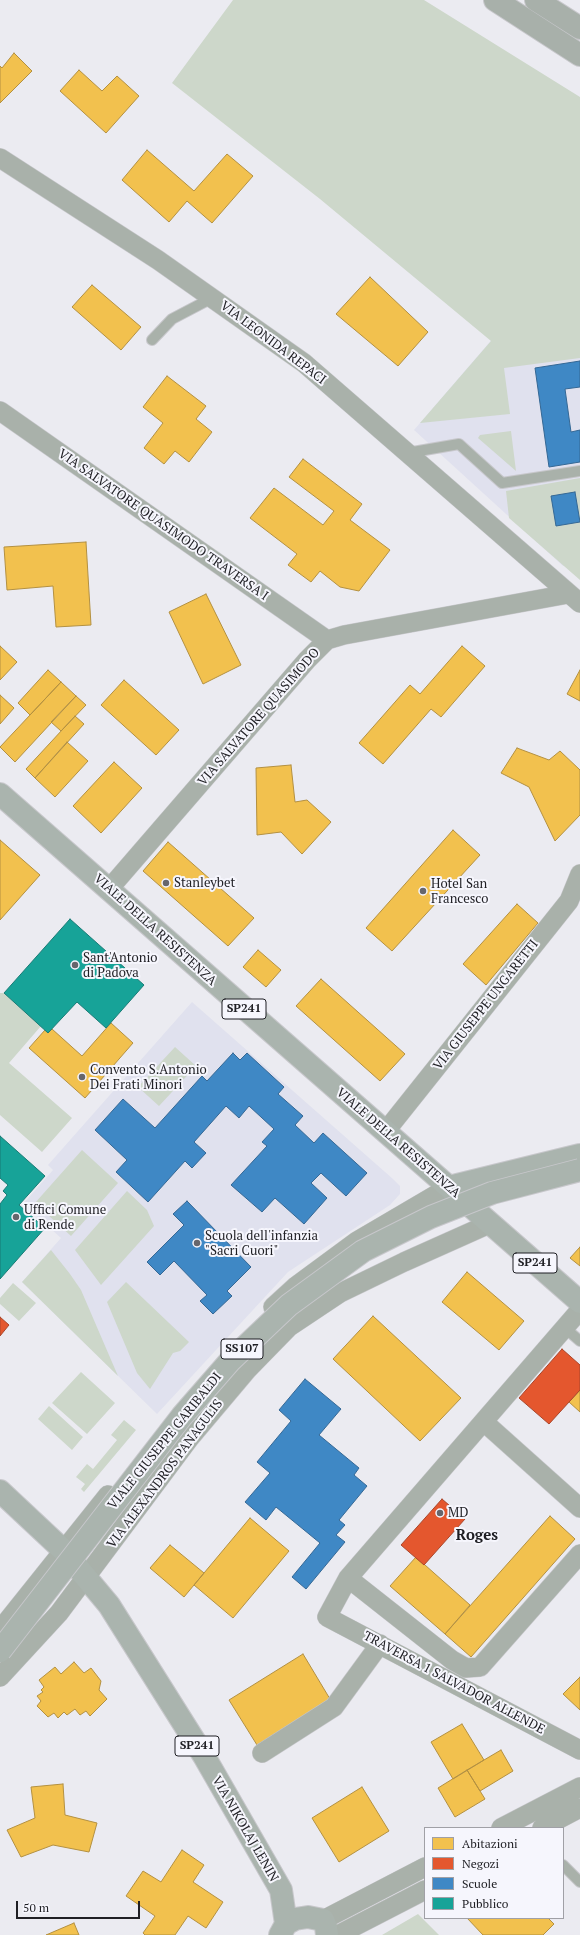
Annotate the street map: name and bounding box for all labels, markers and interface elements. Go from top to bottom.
street label: VIA LEONIDA REPACI [217,298,329,388]
street label: VIA SALVATORE QUASIMODO TRAVERSA I [55,446,271,604]
street label: VIA SALVATORE QUASIMODO [195,645,323,789]
street label: VIALE DELLA RESISTENZA [91,871,219,989]
place label: Stanleybet [174,875,235,891]
place label: Hotel San Francesco [431,876,488,907]
marker: Stanleybet [161,878,171,888]
marker: Hotel San Francesco [418,886,428,896]
street label: VIA GIUSEPPE UNGARETTI [430,937,542,1073]
place label: Sant'Antonio di Padova [83,950,157,981]
marker: Sant'Antonio di Padova [70,960,80,970]
road number: SP241 [222,999,266,1019]
place label: Convento S.Antonio Dei Frati Minori [90,1062,207,1093]
marker: Convento S.Antonio Dei Frati Minori [77,1072,87,1082]
street label: VIALE DELLA RESISTENZA [333,1085,463,1201]
place label: Uffici Comune di Rende [24,1202,106,1233]
marker: Uffici Comune di Rende [11,1212,21,1222]
place label: Scuola dell'infanzia "Sacri Cuori" [205,1228,318,1259]
marker: Scuola dell'infanzia "Sacri Cuori" [192,1238,202,1248]
road number: SP241 [513,1253,557,1273]
road number: SS107 [221,1339,263,1359]
street label: VIALE GIUSEPPE GARIBALDI [105,1369,225,1513]
street label: VIA ALEXANDROS PANAGULIS [104,1396,226,1552]
place label: MD [448,1505,468,1521]
marker: MD [435,1508,445,1518]
district label: Roges [456,1527,498,1545]
street label: TRAVERSA 1 SALVADOR ALLENDE [361,1628,547,1738]
road number: SP241 [175,1736,219,1756]
street label: VIA NIKOLAJ LENIN [208,1774,282,1884]
legend [424,1827,564,1919]
text: Abitazioni [462,1836,518,1851]
text: Negozi [462,1856,499,1871]
text: Scuole [462,1876,497,1891]
scale bar [18,1893,142,1919]
text: Pubblico [462,1896,508,1911]
text: 50 m [23,1900,49,1915]

